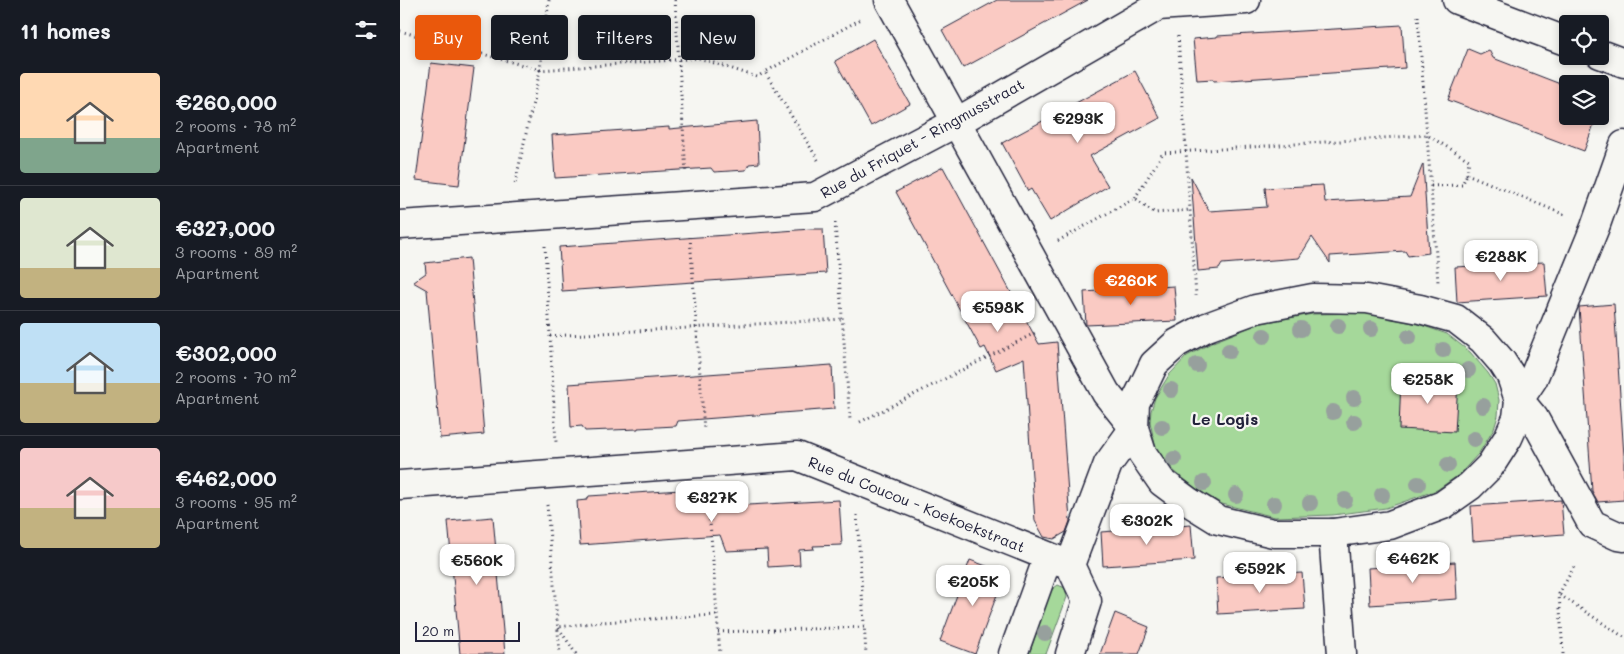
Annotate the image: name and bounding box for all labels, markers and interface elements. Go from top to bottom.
chip: Buy [415,15,481,60]
chip: Rent [491,15,568,60]
chip: Filters [578,15,671,60]
chip: New [681,15,755,60]
map controls [1559,15,1609,125]
button: locate [1559,15,1609,65]
icon: filters [352,16,380,44]
text: 11 homes [20,17,111,44]
street label: Rue du Friquet - Ringmusstraat [817,74,1027,202]
button: layers [1559,75,1609,125]
text: €260,000 [175,88,277,115]
icon: home [60,93,120,153]
pin: €293K [1043,102,1113,144]
text: €293K [1052,107,1104,128]
text: 2 rooms · 78 m² [175,115,296,136]
text: Apartment [175,136,260,157]
text: €327,000 [175,214,275,241]
icon: home [60,218,120,278]
pin: €288K [1466,240,1536,282]
text: 3 rooms · 89 m² [175,241,297,262]
text: €288K [1475,245,1527,266]
text: Apartment [175,262,260,283]
pin: €260K [1096,264,1166,306]
text: €260K [1105,269,1157,290]
pin: €598K [963,290,1033,333]
text: €598K [972,296,1024,317]
text: €302,000 [175,339,277,366]
icon: home [60,343,120,403]
pin: €258K [1393,362,1463,405]
text: 2 rooms · 70 m² [175,366,296,387]
text: €258K [1402,368,1454,389]
text: Apartment [175,387,260,408]
district label: Le Logis [1192,408,1258,429]
street label: Rue du Coucou - Koekoekstraat [806,451,1028,557]
text: €462,000 [175,464,277,491]
icon: home [60,468,120,528]
pin: €327K [677,480,747,523]
text: €327K [687,486,737,507]
text: 3 rooms · 95 m² [175,491,297,512]
pin: €302K [1112,504,1182,546]
text: €302K [1121,509,1173,530]
text: Apartment [175,512,260,533]
pin: €462K [1378,542,1448,584]
pin: €560K [442,544,512,586]
text: €462K [1387,547,1439,568]
text: €560K [451,549,503,570]
pin: €592K [1225,552,1295,594]
text: €592K [1234,557,1286,578]
pin: €205K [938,564,1008,607]
text: €205K [947,570,999,591]
scale bar [415,619,520,642]
text: 20 m [422,621,454,640]

